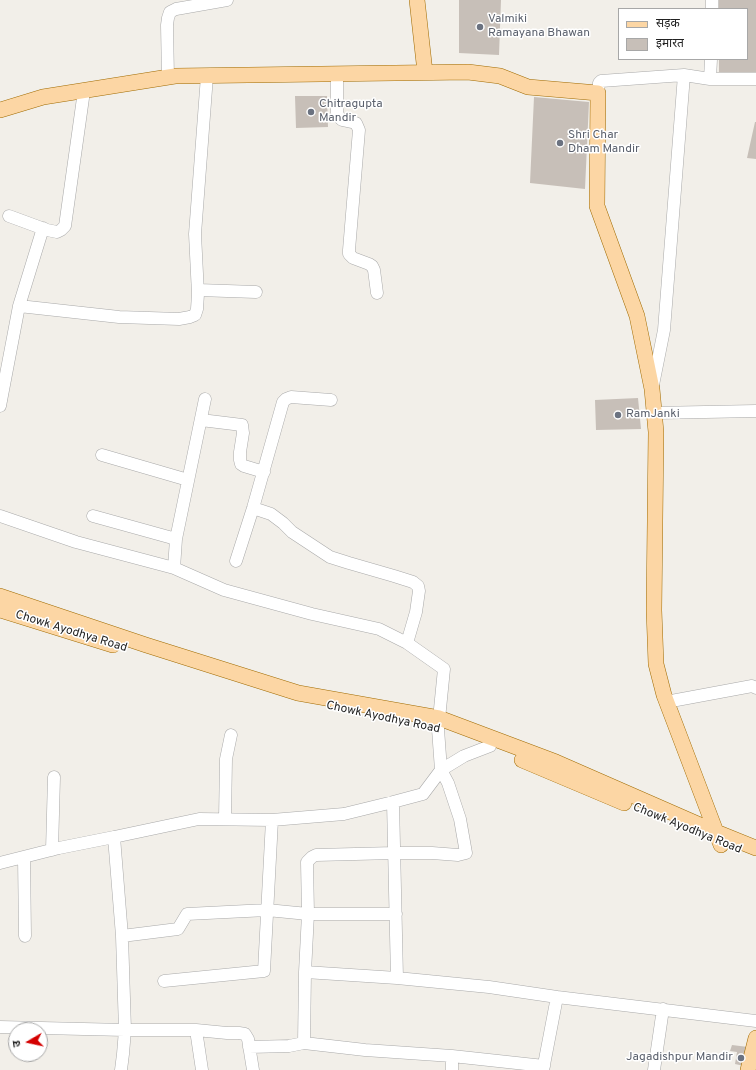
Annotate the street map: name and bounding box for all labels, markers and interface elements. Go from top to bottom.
legend [618,8,748,60]
place label: Valmiki Ramayana Bhawan [488,13,590,41]
text: सड़क [656,16,680,32]
marker: Valmiki Ramayana Bhawan [475,22,485,32]
text: इमारत [656,36,684,52]
place label: Chitragupta Mandir [319,98,383,126]
marker: Chitragupta Mandir [306,107,316,117]
place label: Shri Char Dham Mandir [568,129,640,157]
marker: Shri Char Dham Mandir [555,138,565,148]
place label: RamJanki [626,408,680,422]
marker: RamJanki [613,410,623,420]
street label: Chowk Ayodhya Road [13,608,129,656]
street label: Chowk Ayodhya Road [325,699,441,737]
street label: Chowk Ayodhya Road [630,801,744,857]
north arrow [8,1022,48,1062]
text: उ [10,1039,25,1048]
place label: Jagadishpur Mandir [626,1051,733,1065]
marker: Jagadishpur Mandir [736,1053,746,1063]

